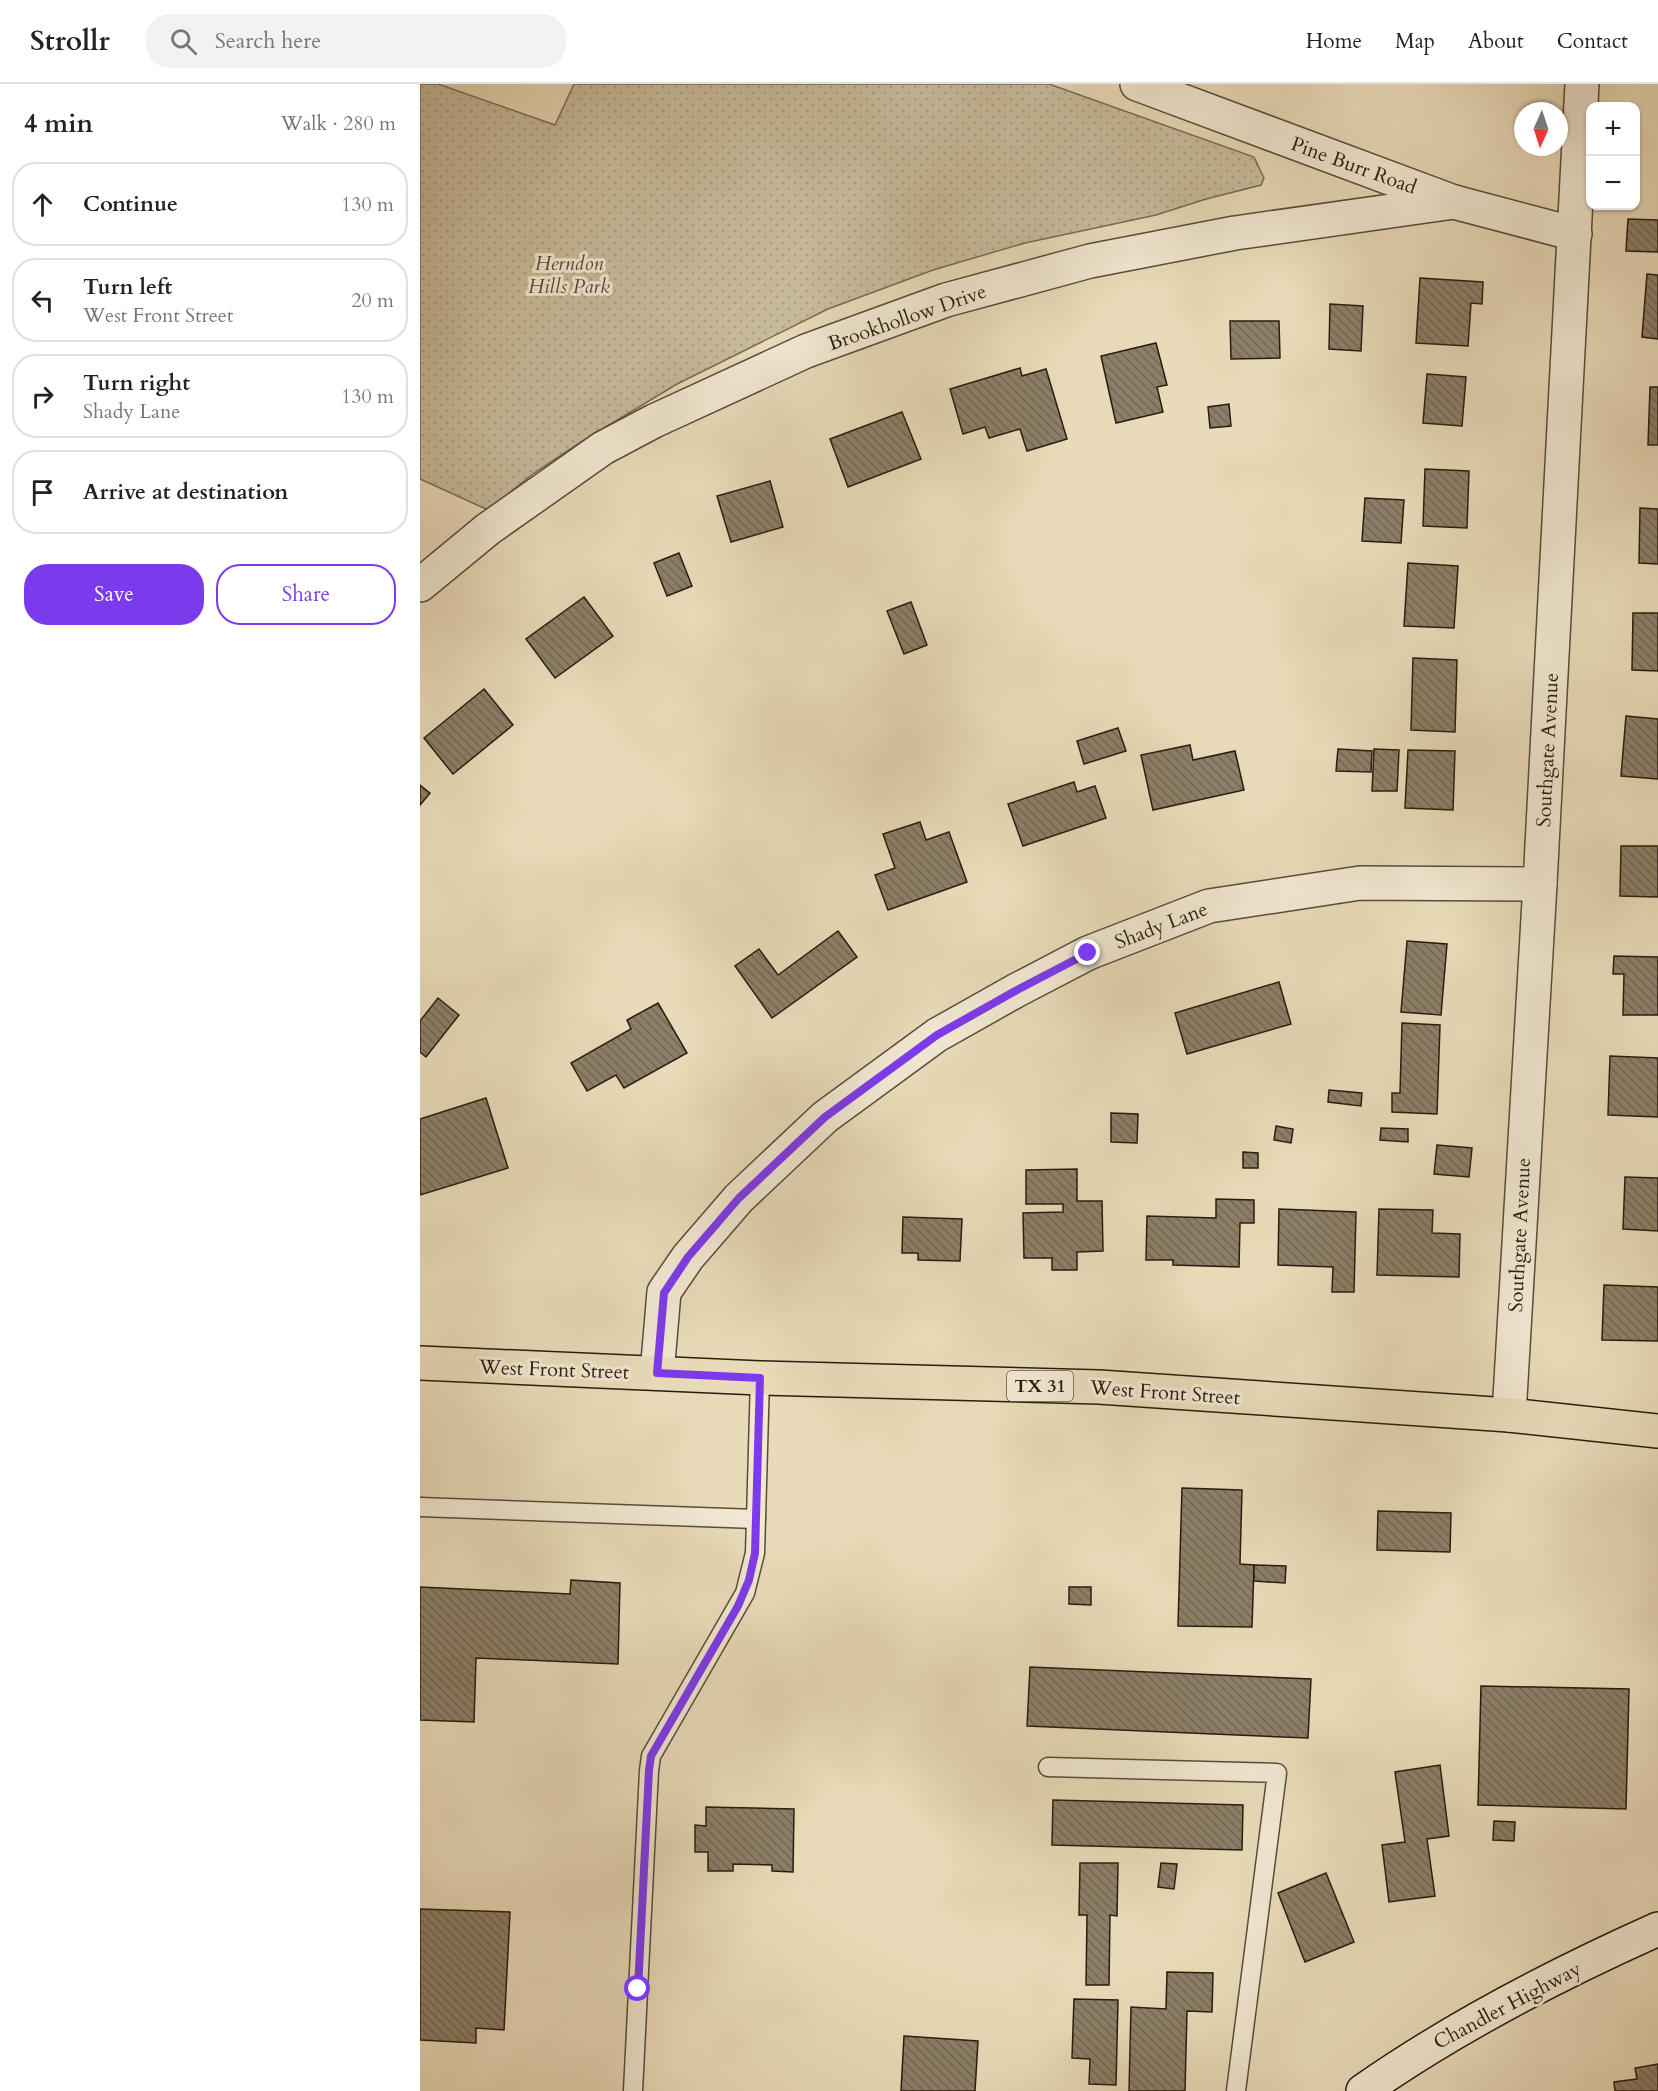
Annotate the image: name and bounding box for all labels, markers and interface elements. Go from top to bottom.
search box [146,14,566,68]
text: Strollr [30,22,110,60]
icon: search [167,25,200,58]
text: Search here [215,26,321,56]
text: Home [1306,27,1362,56]
text: Map [1395,27,1435,56]
text: About [1468,27,1524,56]
text: Contact [1557,27,1628,56]
north arrow [1514,102,1568,156]
map controls [1586,102,1640,210]
button: + [1586,102,1640,156]
text: 4 min [24,106,93,141]
text: Walk · 280 m [281,110,396,137]
street label: Pine Burr Road [1287,130,1421,201]
button: − [1586,156,1640,210]
icon: ahead [26,188,59,221]
text: Continue [83,189,178,219]
text: 130 m [341,191,394,218]
park label: Herndon Hills Park [528,250,610,300]
text: Turn left [83,272,172,302]
street label: Brookhollow Drive [824,278,990,357]
icon: left [26,284,59,317]
text: 20 m [351,287,394,314]
text: West Front Street [83,302,233,329]
text: Turn right [83,368,190,398]
icon: right [26,380,59,413]
text: 130 m [341,383,394,410]
text: Shady Lane [83,398,180,425]
icon: arrive [26,476,59,509]
text: Arrive at destination [83,477,288,507]
button: Save [24,564,204,625]
button: Share [216,564,396,625]
street label: Southgate Avenue [1530,672,1565,828]
street label: Shady Lane [1111,895,1211,956]
route end [1074,939,1100,965]
street label: Southgate Avenue [1502,1157,1537,1313]
street label: West Front Street [477,1353,630,1386]
road number: TX 31 [1007,1371,1073,1401]
street label: West Front Street [1088,1374,1242,1411]
street label: Chandler Highway [1429,1955,1586,2056]
route start [624,1975,650,2001]

